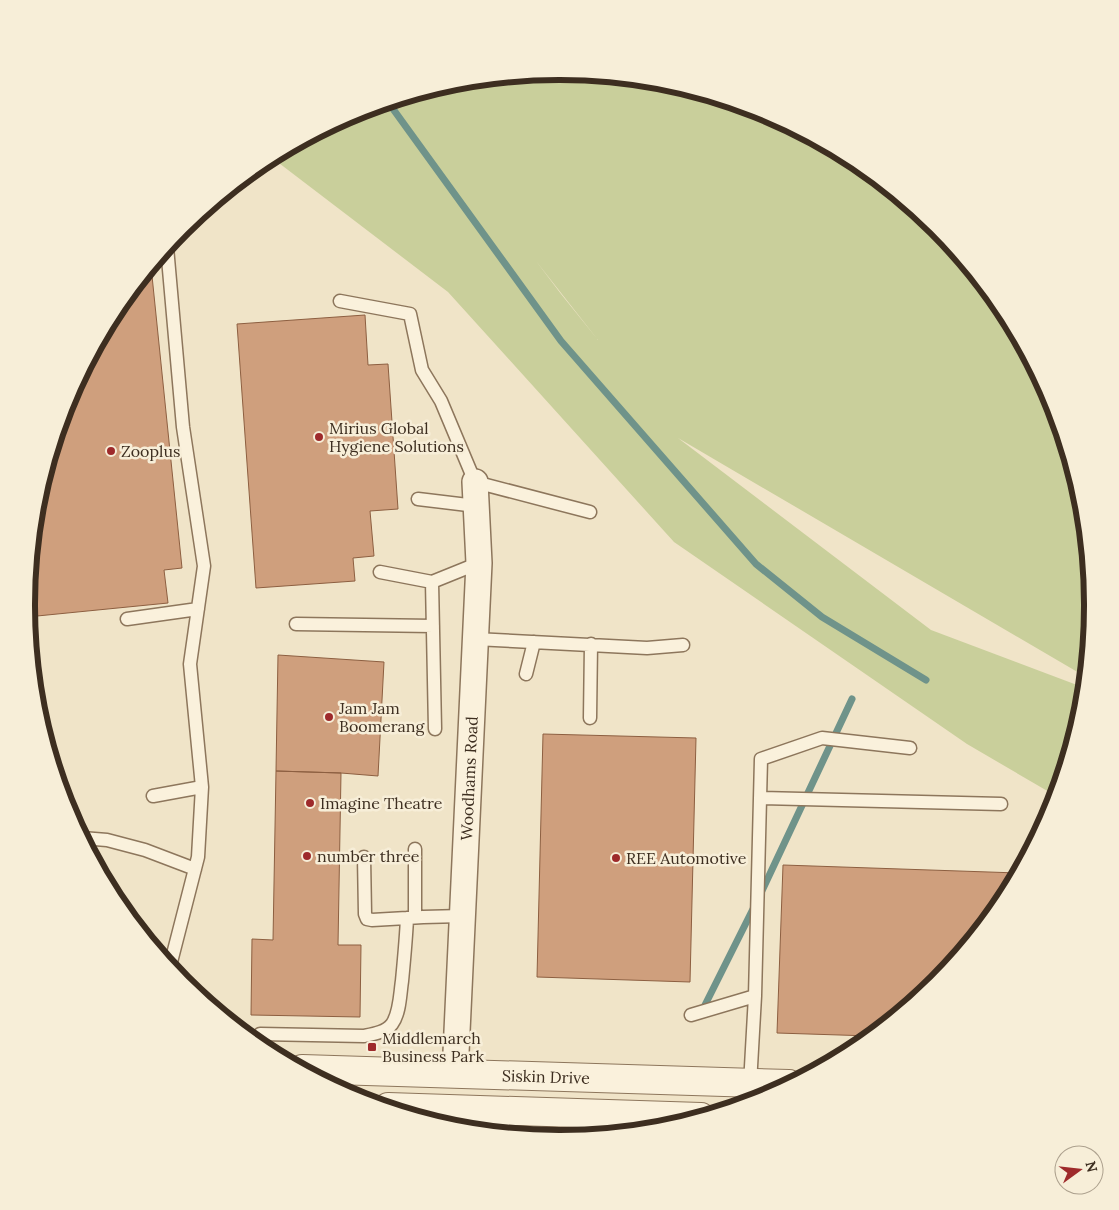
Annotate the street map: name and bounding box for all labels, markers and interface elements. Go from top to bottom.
place label: Mirius Global Hygiene Solutions [329,418,464,456]
marker: Mirius Global Hygiene Solutions [313,431,325,443]
place label: Zooplus [121,441,180,461]
marker: Zooplus [105,445,117,457]
place label: Jam Jam Boomerang [338,698,425,736]
marker: Jam Jam Boomerang [323,711,335,723]
street label: Woodhams Road [456,715,482,841]
place label: Imagine Theatre [320,793,443,813]
marker: Imagine Theatre [304,797,316,809]
place label: number three [317,846,420,866]
place label: REE Automotive [626,848,747,868]
marker: number three [301,850,313,862]
marker: REE Automotive [610,852,622,864]
place label: Middlemarch Business Park [382,1028,484,1066]
marker: Middlemarch Business Park [366,1041,378,1053]
street label: Siskin Drive [502,1065,590,1088]
north arrow [1054,1145,1104,1195]
text: N [1081,1159,1102,1174]

